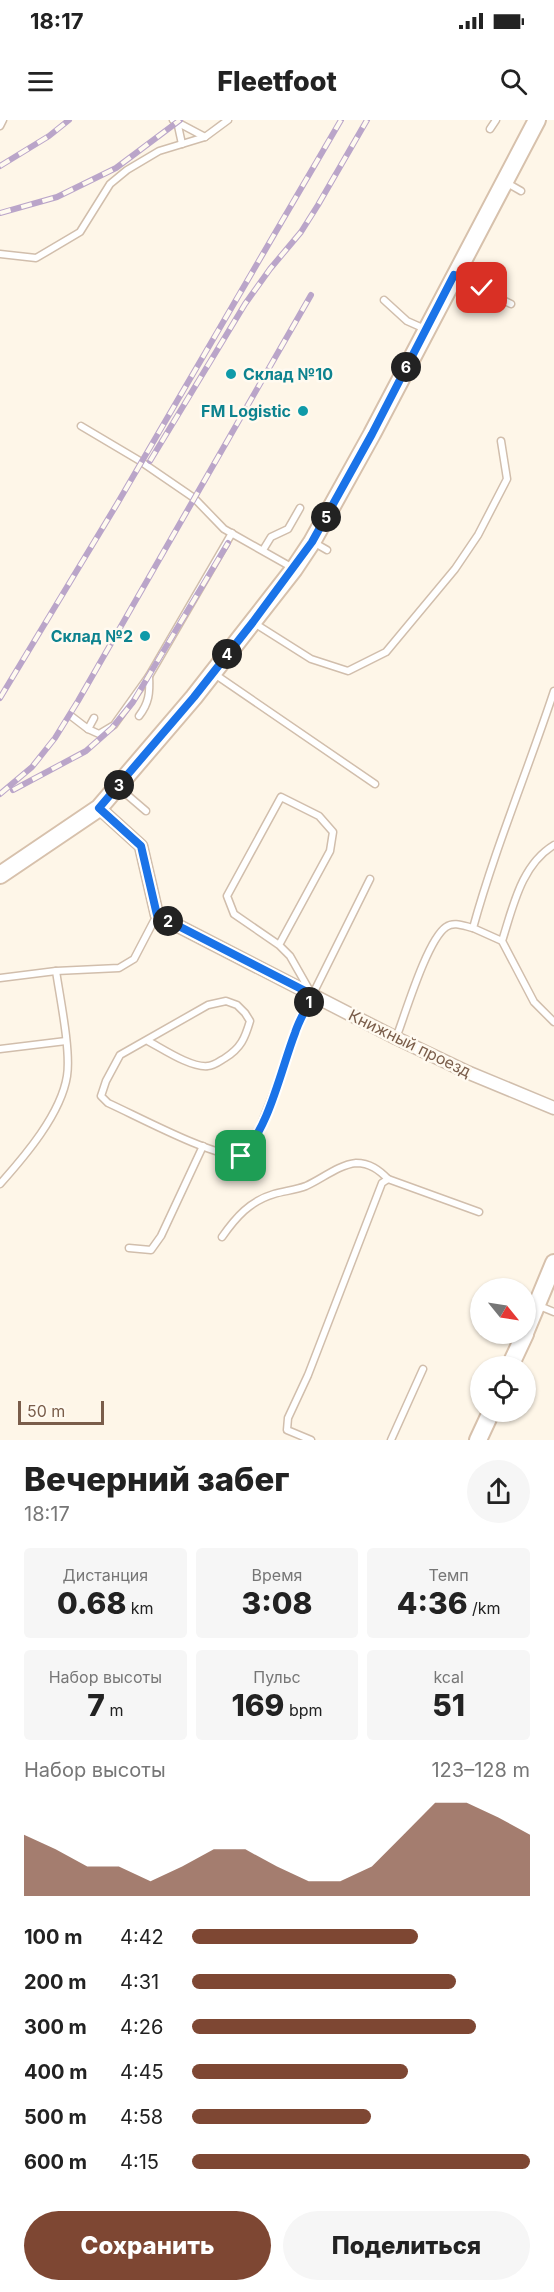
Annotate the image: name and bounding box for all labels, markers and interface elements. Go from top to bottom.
text: 18:17 [30,8,83,34]
icon: menu [24,65,57,98]
text: Fleetfoot [217,65,337,98]
icon: search [497,65,530,98]
pin [456,262,507,313]
icon: check [465,271,498,304]
pin: 6 [391,352,421,382]
text: 6 [401,357,411,377]
place label: Склад №10 [243,364,333,384]
marker: Склад №10 [224,367,238,381]
place label: FM Logistic [201,401,291,421]
marker: FM Logistic [296,404,310,418]
pin: 5 [311,502,341,532]
text: 5 [321,507,331,527]
place label: Склад №2 [51,626,133,646]
marker: Склад №2 [138,629,152,643]
pin: 4 [212,639,242,669]
text: 4 [222,644,232,664]
pin: 3 [104,770,134,800]
text: 3 [114,775,124,795]
pin: 2 [153,906,183,936]
text: 2 [163,911,173,931]
pin: 1 [294,987,324,1017]
text: 1 [306,992,312,1012]
street label: Книжный проезд [345,1005,475,1081]
pin [215,1130,266,1181]
icon: arrive [224,1139,257,1172]
north arrow [470,1278,536,1344]
map controls [470,1278,536,1422]
button: locate [470,1356,536,1422]
scale bar [18,1398,104,1426]
text: 50 m [27,1401,65,1421]
text: Вечерний забег [24,1459,289,1499]
button: share [467,1460,530,1523]
text: 18:17 [24,1502,70,1526]
text: Дистанция [63,1565,148,1585]
text: Время [252,1565,302,1585]
text: Темп [429,1565,469,1585]
text: 0.68 [57,1585,126,1621]
text: 3:08 [242,1585,312,1621]
text: 4:36 [397,1585,468,1621]
text: km [126,1598,154,1618]
text: /km [468,1598,501,1618]
text: Набор высоты [49,1667,162,1687]
text: Пульс [253,1667,301,1687]
text: kcal [433,1667,464,1687]
text: 7 [87,1687,105,1723]
text: 169 [231,1687,284,1723]
text: 51 [432,1687,465,1723]
text: m [105,1700,123,1720]
text: bpm [284,1700,323,1720]
text: Набор высоты [24,1758,166,1782]
text: 123–128 m [431,1758,530,1782]
text: 100 m [24,1925,83,1949]
text: 4:42 [120,1925,164,1949]
text: 200 m [24,1970,87,1994]
text: 4:31 [120,1970,159,1994]
text: 300 m [24,2015,87,2039]
text: 4:26 [120,2015,163,2039]
text: 400 m [24,2060,88,2084]
text: 4:45 [120,2060,164,2084]
text: 500 m [24,2105,87,2129]
text: 4:58 [120,2105,163,2129]
text: 600 m [24,2150,87,2174]
text: 4:15 [120,2150,159,2174]
button: Сохранить [24,2211,271,2280]
button: Поделиться [283,2211,530,2280]

